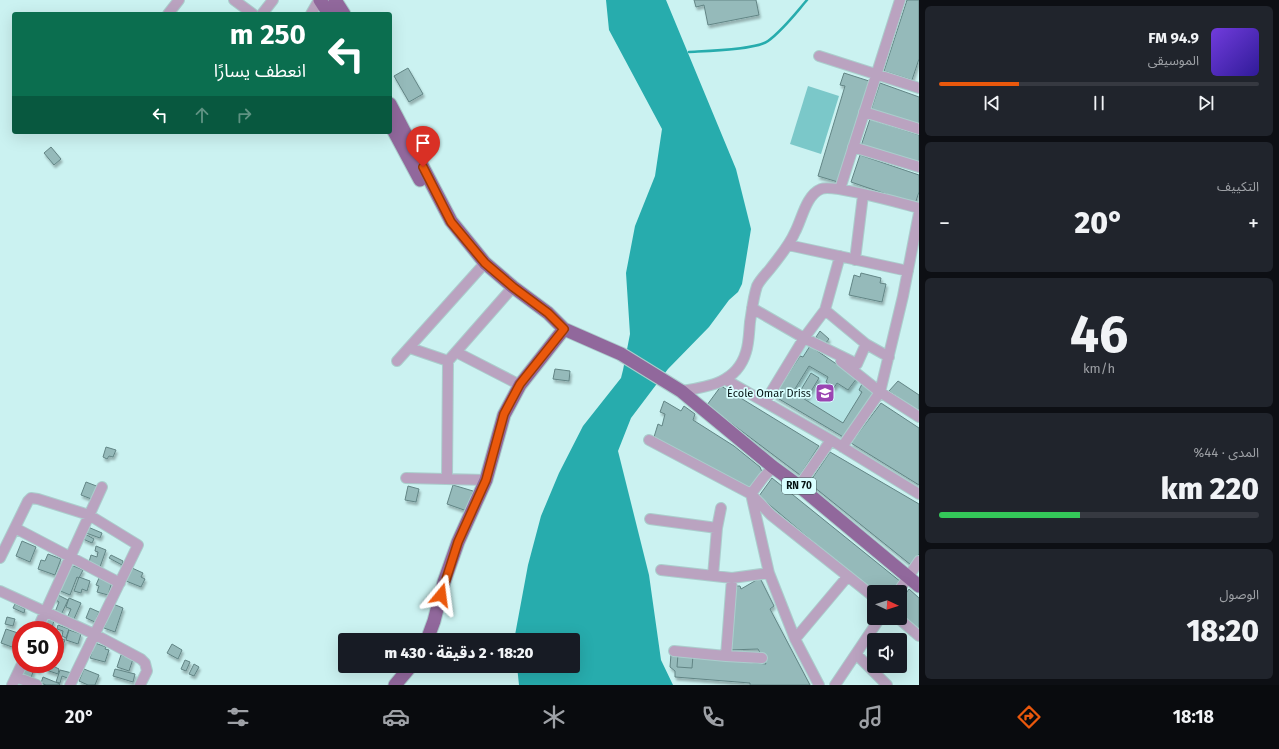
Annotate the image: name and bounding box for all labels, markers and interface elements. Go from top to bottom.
text: 250 m [230,18,306,51]
icon: left [320,28,372,80]
text: 94.9 FM [1148,29,1199,47]
text: الموسيقى [1148,53,1199,68]
text: انعطف يسارًا [214,60,306,82]
icon: previous [981,92,1003,114]
icon: pause [1088,92,1110,114]
icon: next [1195,92,1217,114]
icon: left [149,104,171,126]
icon: ahead [191,104,213,126]
icon: right [233,104,255,126]
pin [406,126,440,167]
icon: arrive [412,132,434,154]
text: التكييف [1217,179,1259,194]
text: 20° [1074,205,1124,241]
text: − [939,210,950,237]
text: + [1248,210,1259,237]
text: 46 [1070,303,1128,366]
text: km/h [1083,361,1115,376]
school or university icon: École Omar Driss [814,382,836,404]
place label: École Omar Driss [727,386,811,400]
text: المدى · 44% [1194,445,1259,460]
text: 220 km [1161,471,1259,507]
road number: RN 70 [782,478,816,494]
position arrow [420,574,462,616]
north arrow [867,585,907,625]
map controls [867,585,907,673]
text: الوصول [1219,587,1259,602]
text: 18:20 [1186,613,1259,649]
speed limit sign: 50 [12,621,64,673]
button: sound [867,633,907,673]
text: 18:20 · 2 دقيقة · 430 m [385,644,533,662]
icon: filters [224,703,252,731]
icon: car [382,703,410,731]
icon: climate [540,703,568,731]
icon: phone [699,703,727,731]
icon: music [857,703,885,731]
icon: directions [1015,703,1043,731]
text: 20° [65,706,94,728]
text: 18:18 [1173,706,1214,728]

